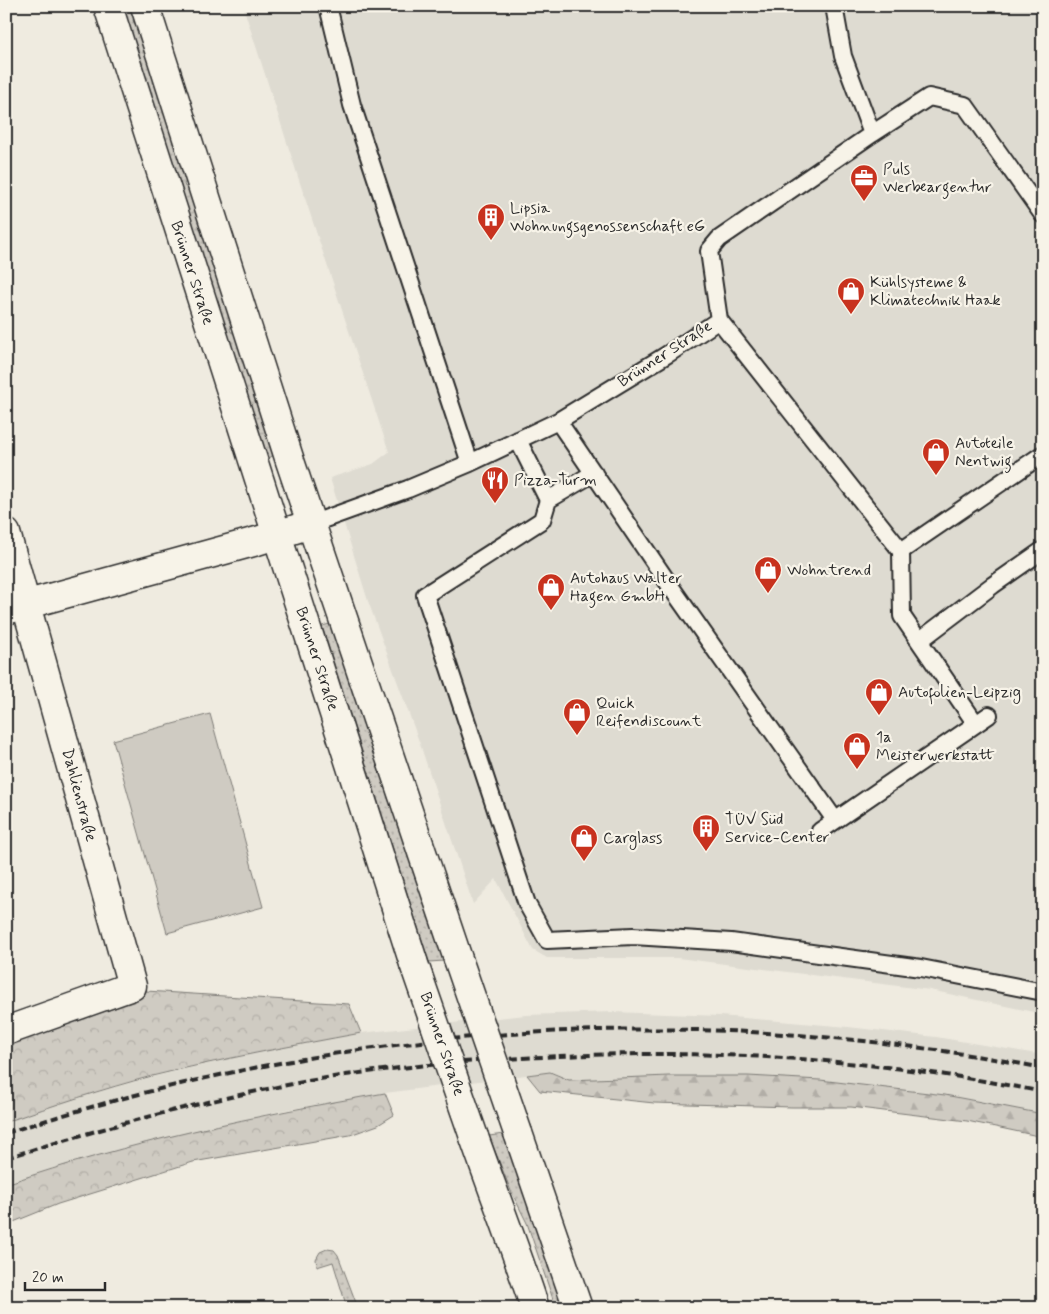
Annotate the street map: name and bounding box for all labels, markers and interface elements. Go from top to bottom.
place label: Puls Werbeargentur [883,159,992,199]
office icon: Puls Werbeargentur [849,163,879,202]
place label: Lipsia Wohnungsgenossenschaft eG [510,198,705,238]
building icon: Lipsia Wohnungsgenossenschaft eG [476,202,506,241]
street label: Brünner Straße [165,218,219,328]
place label: Kühlsysteme & Klimatechnik Haak [870,272,1001,311]
shop icon: Kühlsysteme & Klimatechnik Haak [836,276,866,315]
street label: Brünner Straße [614,316,716,392]
place label: Autoteile Nentwig [955,433,1014,473]
shop icon: Autoteile Nentwig [921,437,951,476]
restaurant icon: Pizza-Turm [480,465,510,504]
place label: Pizza-Turm [514,470,597,491]
shop icon: Wohntrend [753,555,783,594]
place label: Wohntrend [787,560,871,581]
place label: Autohaus Walter Hagen GmbH [570,568,683,608]
shop icon: Autohaus Walter Hagen GmbH [536,572,566,611]
street label: Brünner Straße [290,604,344,714]
shop icon: Autofolien-Leipzig [864,677,894,716]
place label: Autofolien-Leipzig [898,682,1021,705]
place label: Quick Reifendiscount [596,693,702,732]
shop icon: Quick Reifendiscount [562,697,592,736]
place label: 1a Meisterwerkstatt [876,727,995,766]
shop icon: 1a Meisterwerkstatt [842,731,872,770]
street label: Dahlienstraße [56,746,102,844]
place label: TÜV Süd Service-Center [725,809,830,848]
building icon: TÜV Süd Service-Center [691,813,721,852]
shop icon: Carglass [569,823,599,862]
place label: Carglass [603,828,662,850]
street label: Brünner Straße [414,989,470,1099]
scale bar [25,1259,105,1291]
text: 20 m [32,1268,64,1288]

